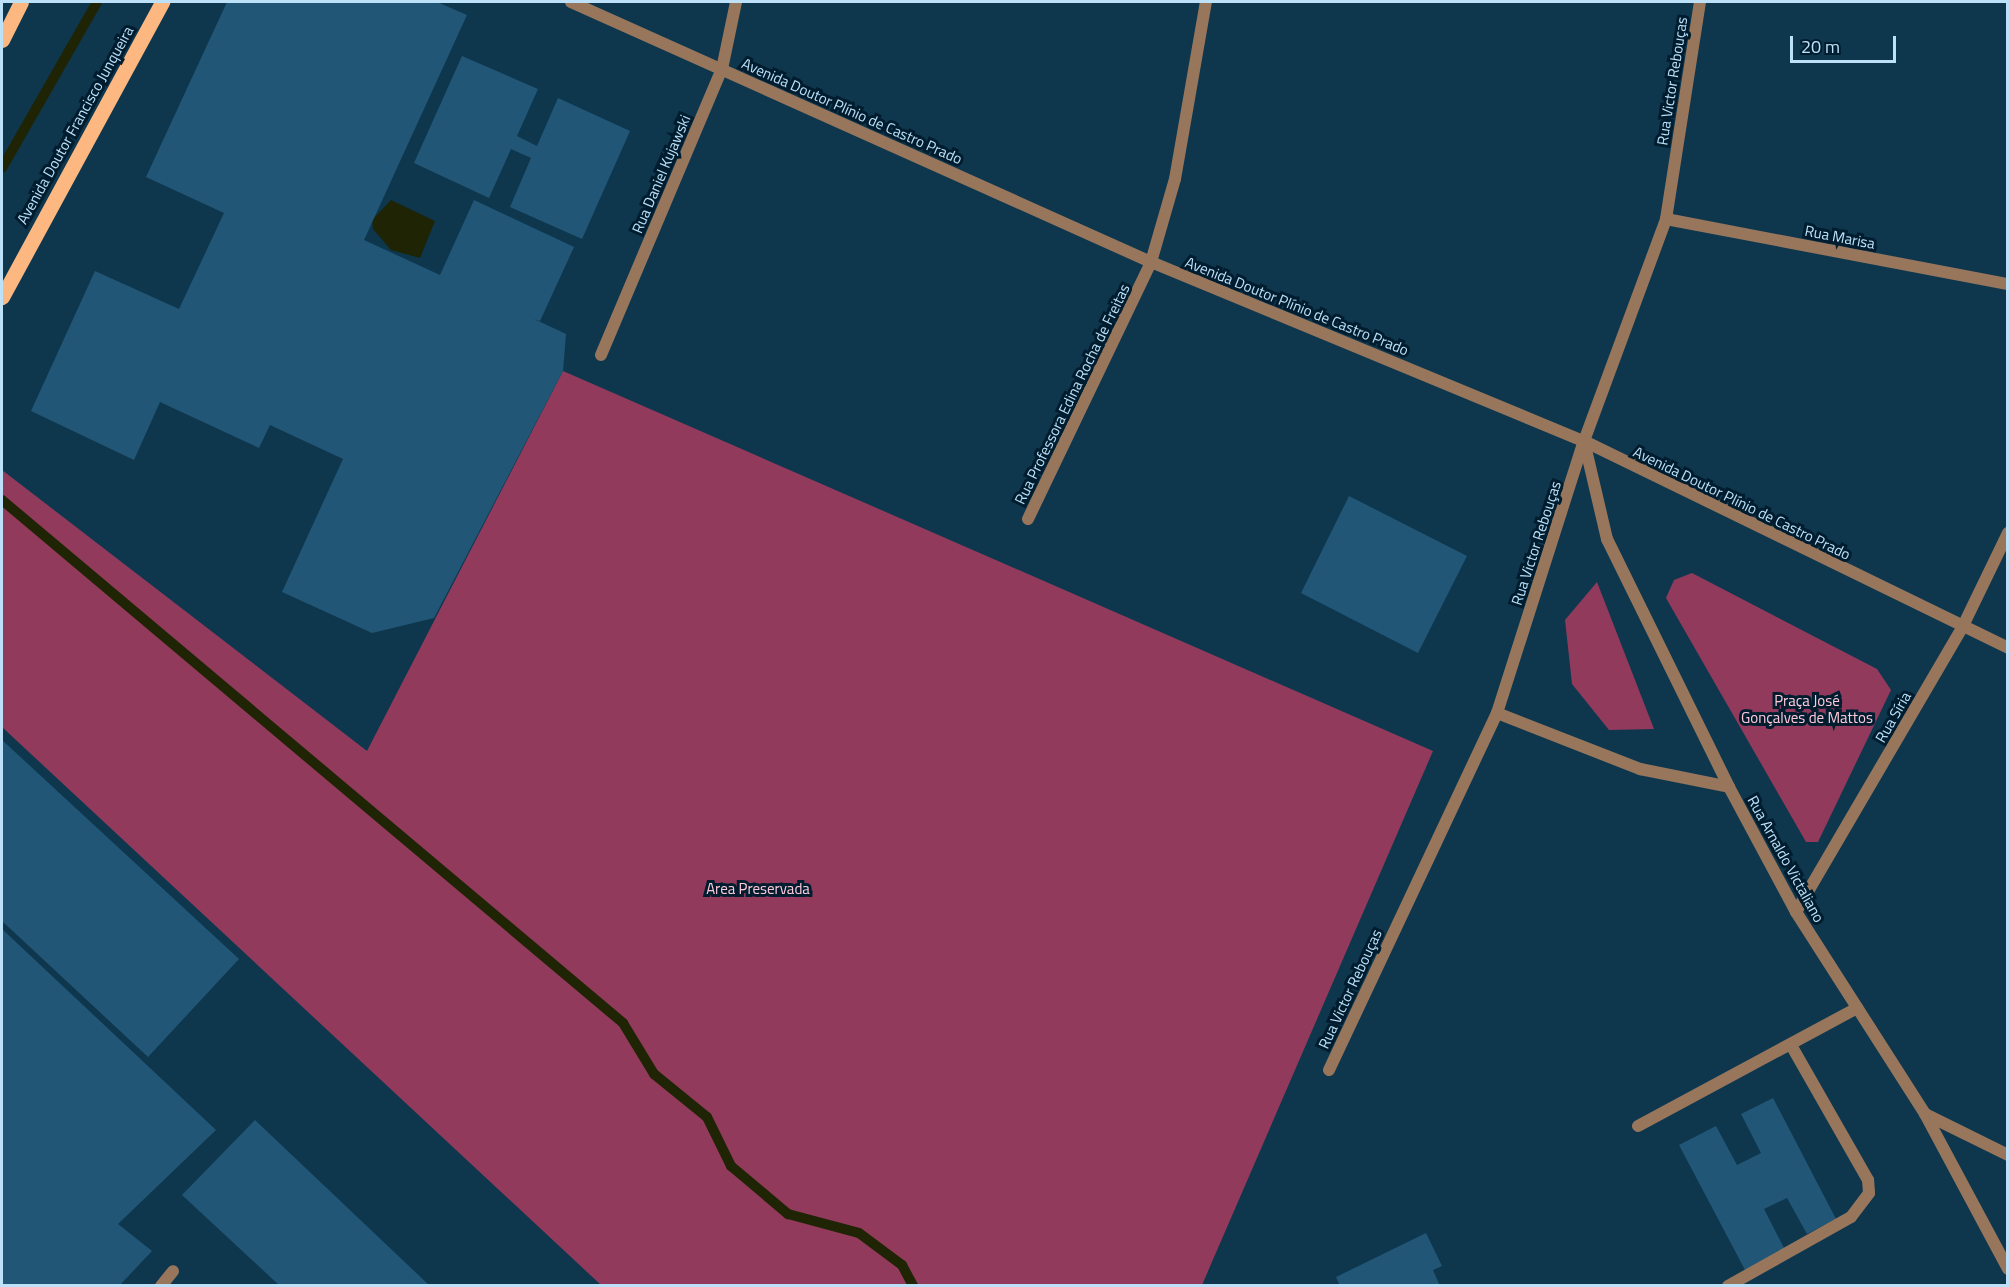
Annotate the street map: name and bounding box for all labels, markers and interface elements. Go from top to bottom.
street label: Rua Victor Rebouças [1653,16,1691,146]
street label: Avenida Doutor Francisco Junqueira [13,23,137,227]
scale bar [1793,24,1900,62]
text: 20 m [1801,33,1840,60]
street label: Avenida Doutor Plínio de Castro Prado [739,54,965,168]
street label: Rua Daniel Kujawski [628,112,694,236]
street label: Rua Marisa [1803,221,1877,253]
street label: Avenida Doutor Plínio de Castro Prado [1183,253,1411,359]
street label: Rua Professora Edina Rocha de Freitas [1011,281,1133,507]
street label: Avenida Doutor Plínio de Castro Prado [1631,442,1853,564]
street label: Rua Victor Rebouças [1507,479,1565,607]
street label: Rua Síria [1871,689,1915,745]
park label: Praça José Gonçalves de Mattos [1741,691,1873,726]
street label: Rua Arnaldo Victaliano [1744,793,1828,925]
park label: Area Preservada [706,880,810,898]
street label: Rua Victor Rebouças [1314,926,1386,1052]

